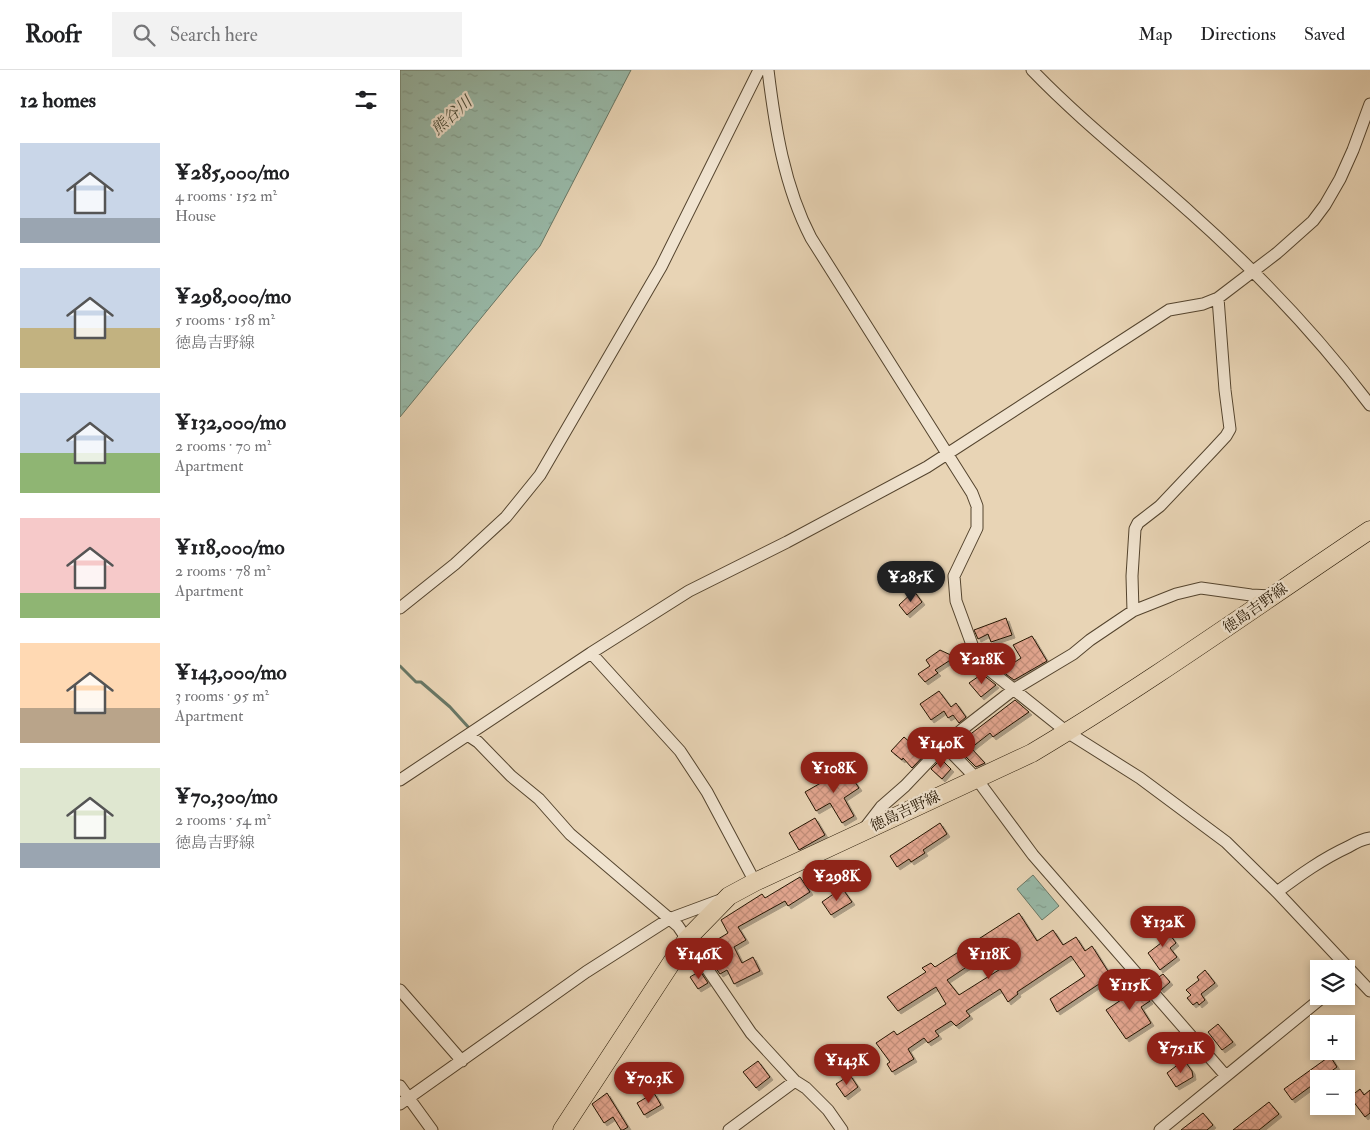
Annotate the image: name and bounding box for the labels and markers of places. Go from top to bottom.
pin: ¥285K [876,560,946,603]
pin: ¥218K [947,642,1017,685]
pin: ¥140K [906,726,976,769]
pin: ¥108K [799,752,869,794]
pin: ¥298K [802,860,872,902]
pin: ¥132K [1128,906,1198,948]
pin: ¥146K [664,938,734,980]
pin: ¥118K [954,938,1024,980]
pin: ¥115K [1095,968,1165,1011]
pin: ¥75.1K [1140,1032,1222,1074]
pin: ¥143K [812,1044,882,1086]
pin: ¥70.3K [608,1062,690,1104]

